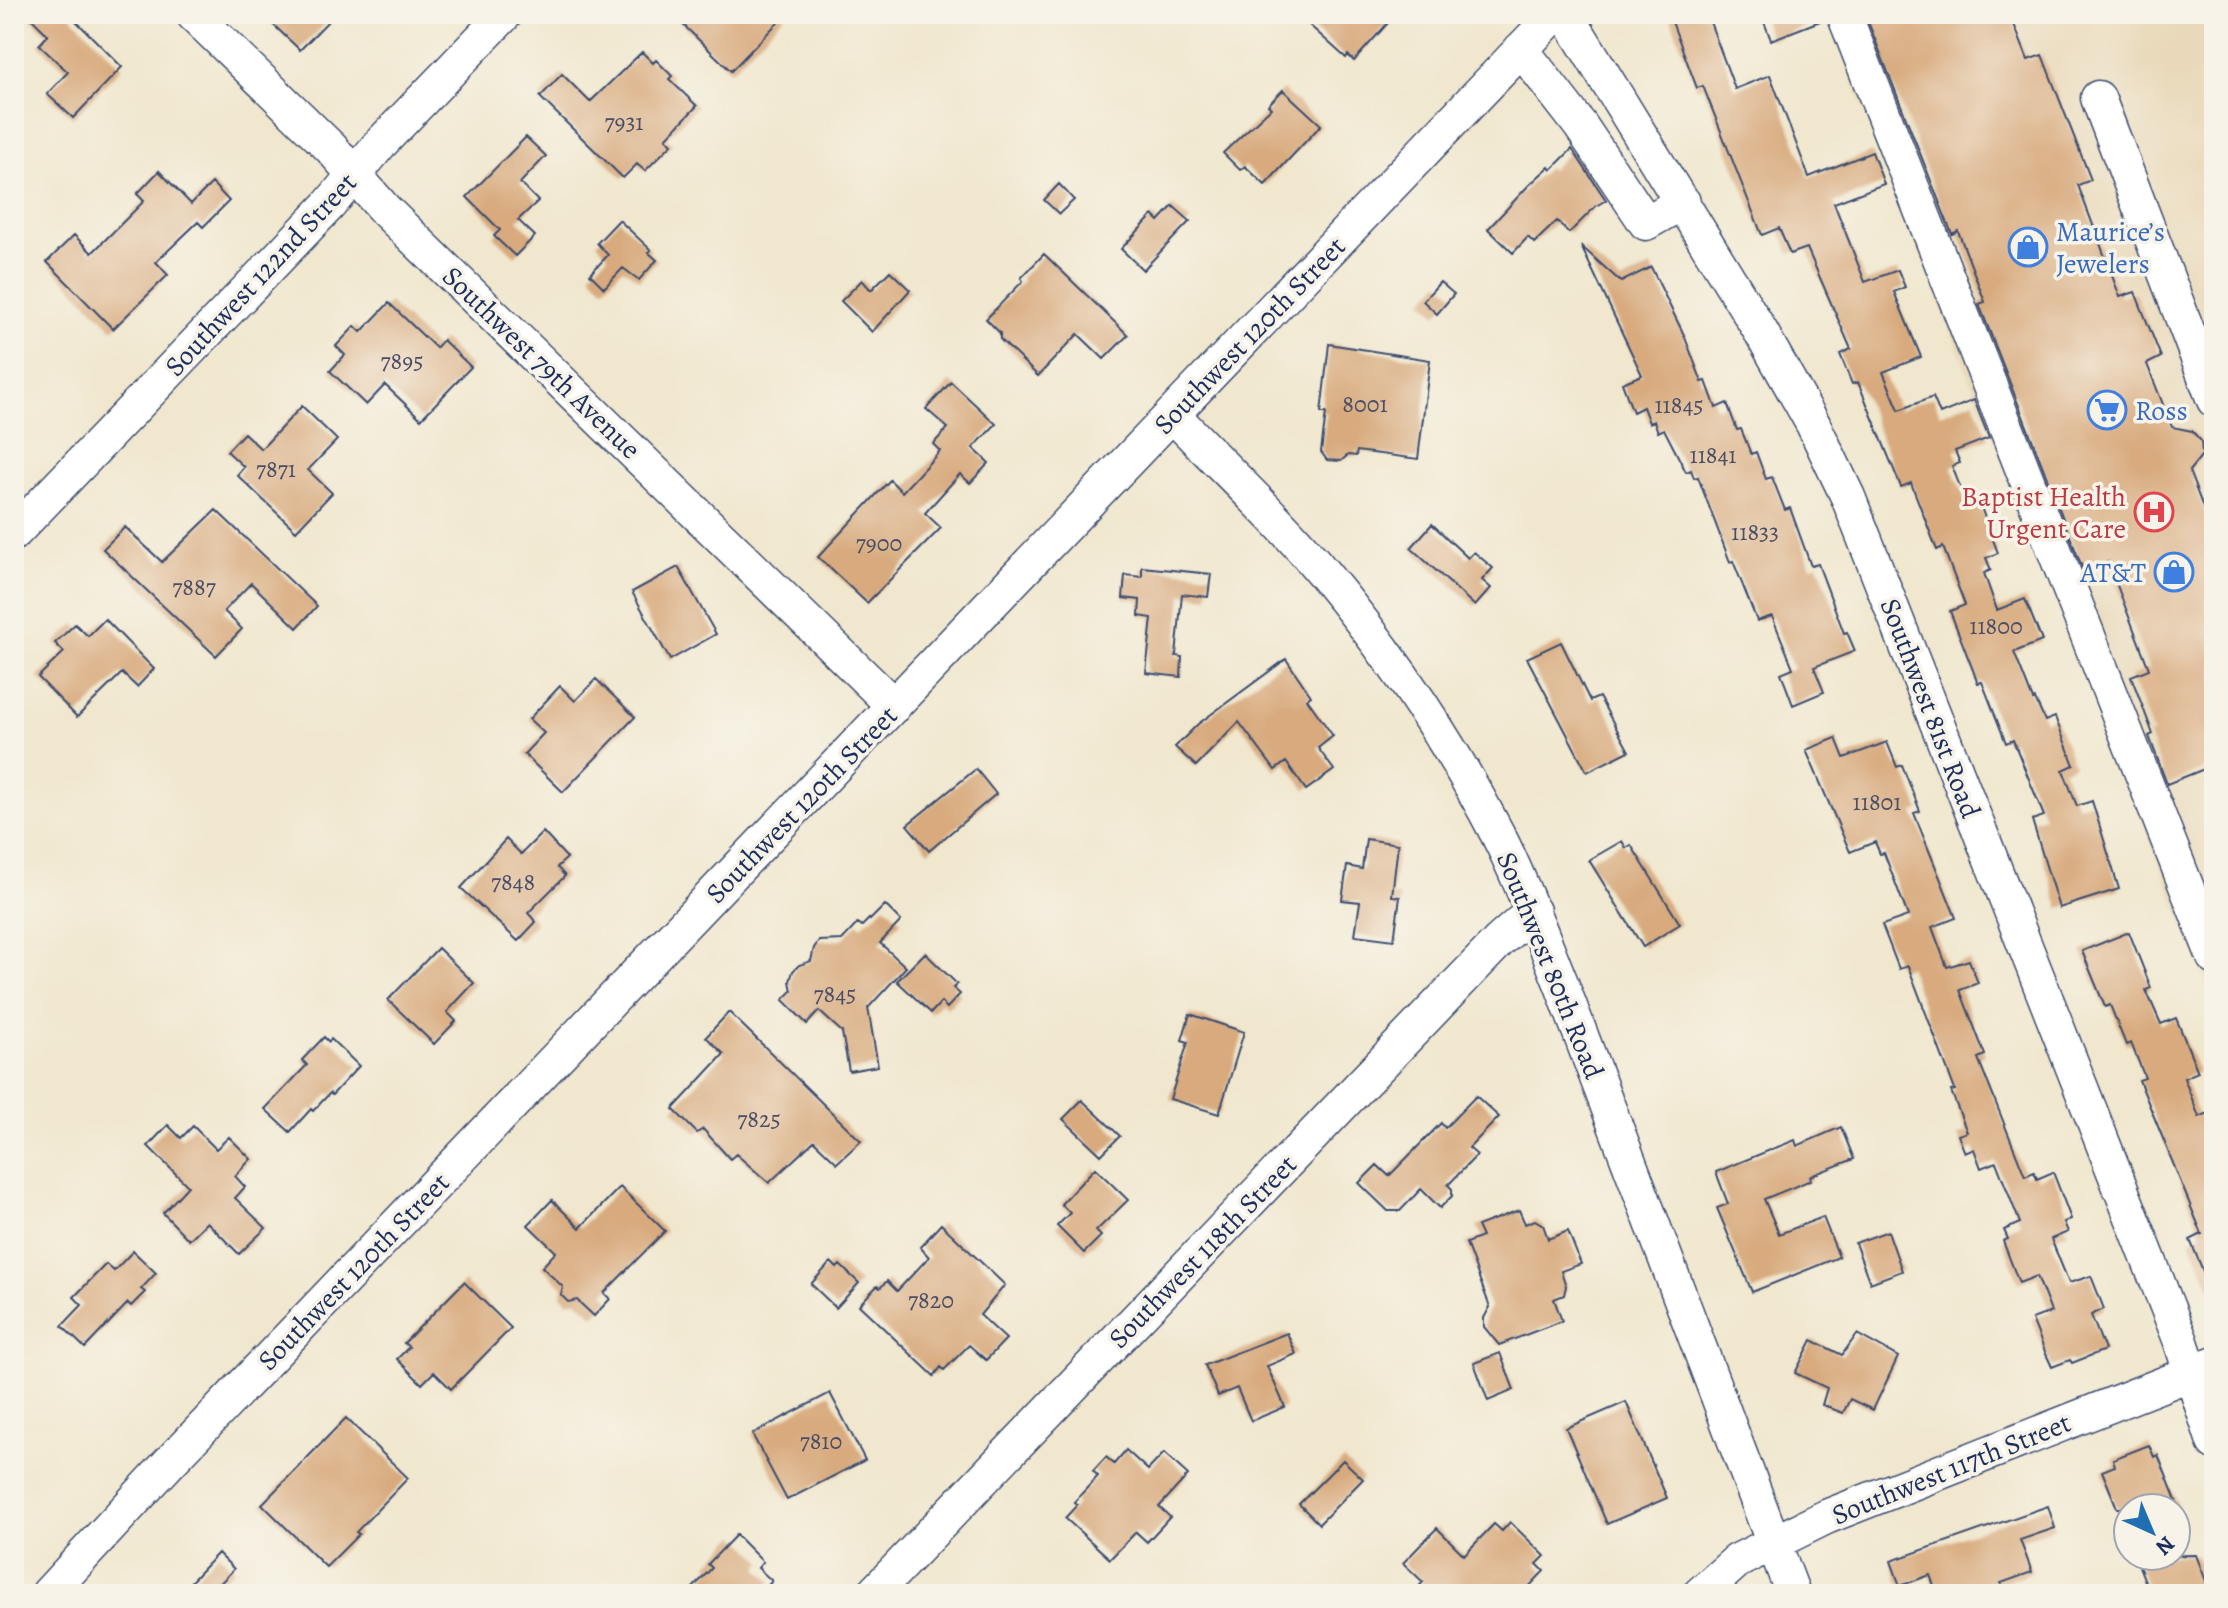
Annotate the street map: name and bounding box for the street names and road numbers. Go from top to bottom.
street label: Southwest 122nd Street [156,164,365,385]
street label: Southwest 120th Street [1145,229,1354,443]
street label: Southwest 79th Avenue [434,258,649,468]
street label: Southwest 81st Road [1871,593,1990,825]
street label: Southwest 120th Street [697,698,906,912]
street label: Southwest 80th Road [1487,846,1613,1085]
street label: Southwest 118th Street [1100,1146,1305,1357]
street label: Southwest 120th Street [249,1165,458,1379]
street label: Southwest 117th Street [1826,1404,2076,1534]

